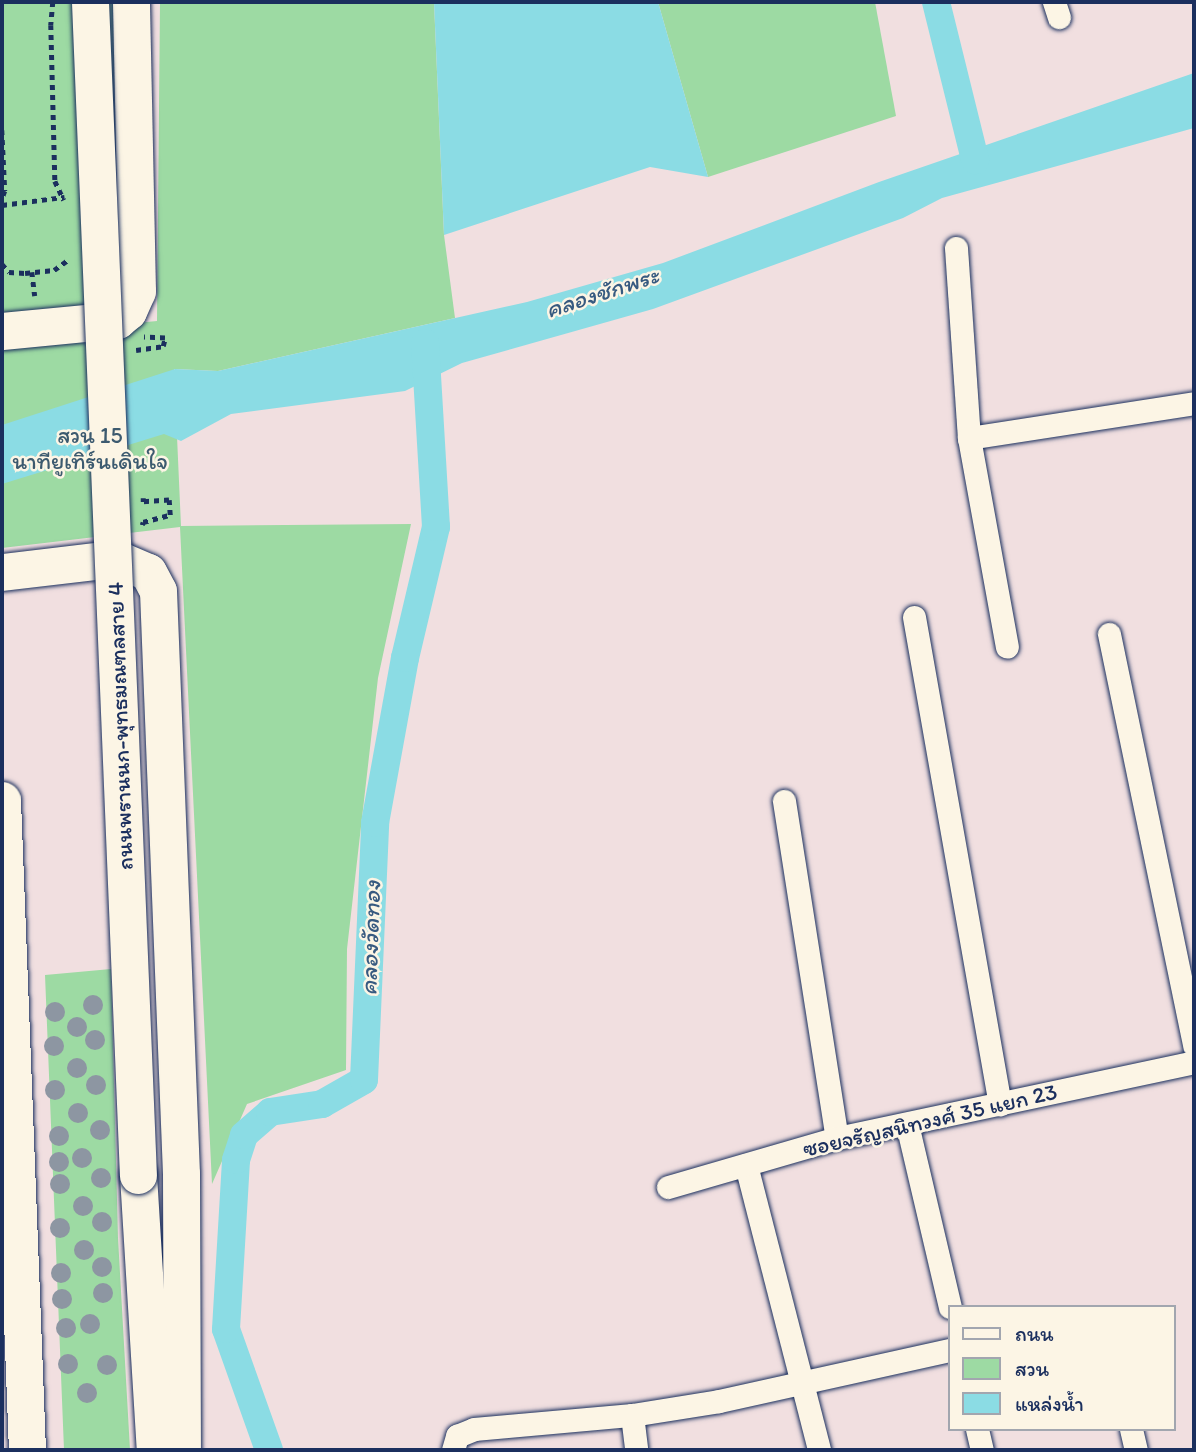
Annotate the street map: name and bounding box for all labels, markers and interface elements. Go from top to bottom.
water label: คลองชักพระ [542,260,662,324]
park label: สวน 15 นาทียูเทิร์นเดินใจ [12,421,168,475]
street label: ถนนพรานนก-พุทธมณฑลสาย 4 [101,581,139,871]
water label: คลองวัดทอง [354,880,386,996]
street label: ซอยจรัญสนิทวงศ์ 35 แยก 23 [800,1077,1060,1163]
legend [948,1305,1175,1431]
text: ถนน [1015,1321,1054,1346]
text: สวน [1015,1356,1049,1381]
text: แหล่งน้ำ [1015,1391,1084,1416]

